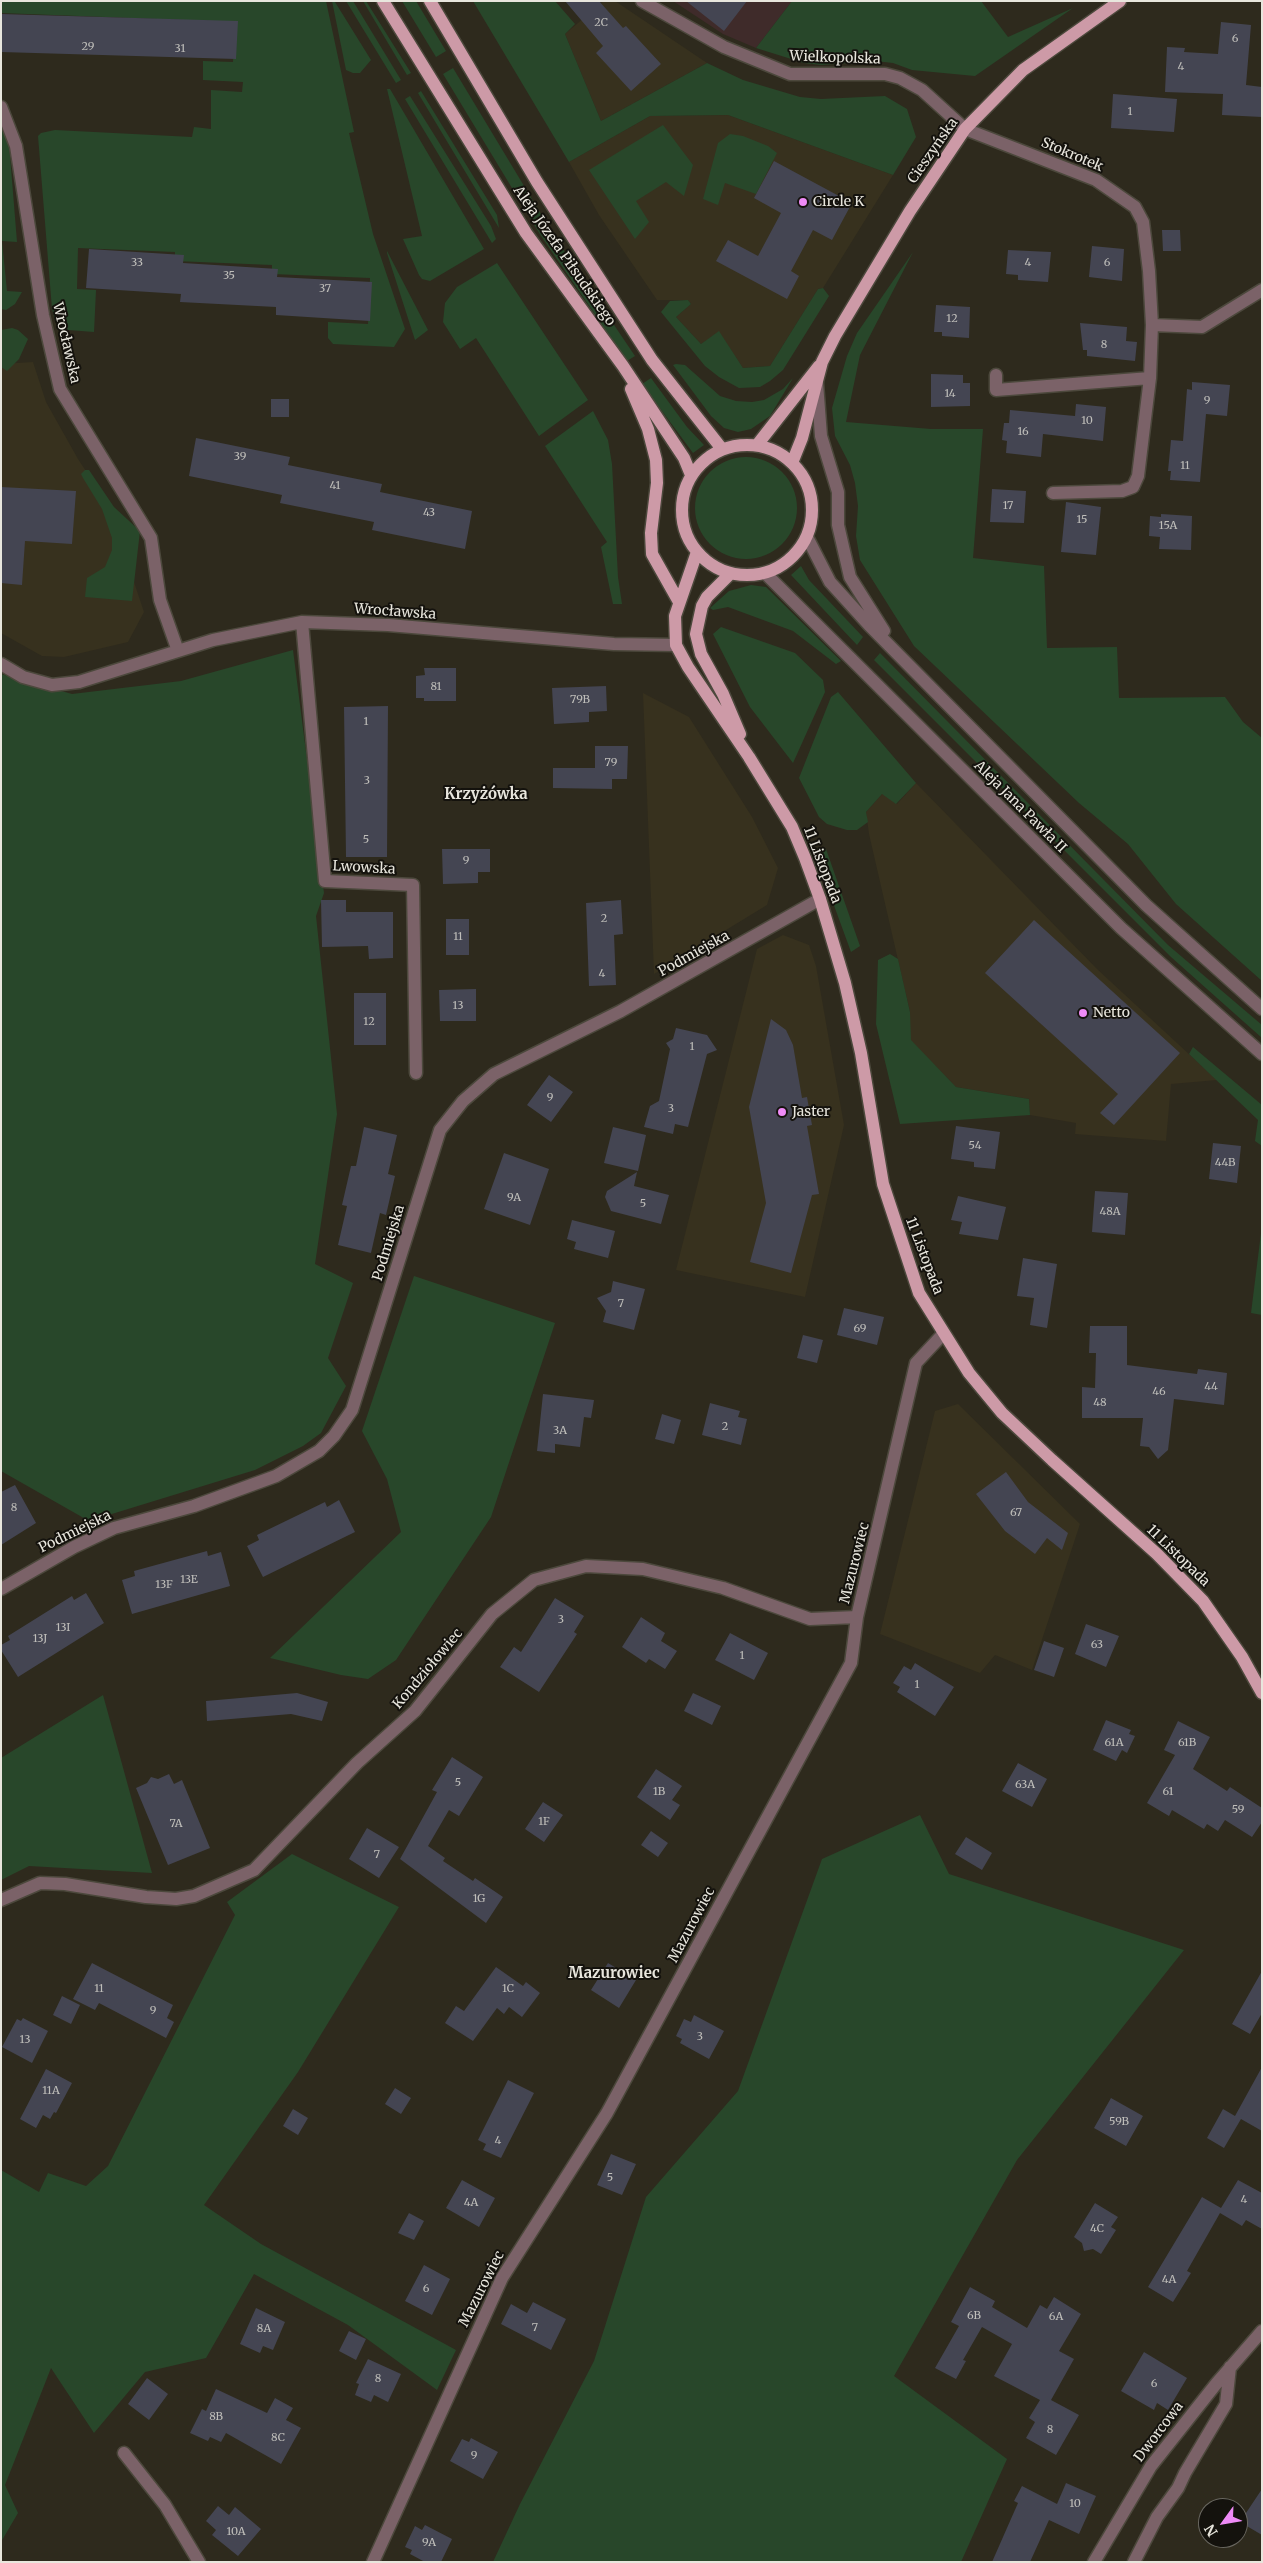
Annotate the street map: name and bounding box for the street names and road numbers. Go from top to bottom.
street label: Wielkopolska [789,48,881,68]
street label: Cieszyńska [904,115,962,187]
street label: Stokrotek [1038,134,1106,176]
street label: Aleja Józefa Piłsudskiego [509,183,619,329]
street label: Wrocławska [49,301,83,385]
street label: Wrocławska [353,601,437,623]
street label: Aleja Jana Pawła II [970,757,1070,857]
street label: 11 Listopada [800,824,844,906]
street label: Lwowska [332,858,396,878]
street label: Podmiejska [656,928,732,980]
street label: Podmiejska [369,1203,409,1283]
street label: 11 Listopada [902,1215,946,1297]
street label: Podmiejska [36,1507,114,1557]
street label: Mazurowiec [837,1521,873,1605]
street label: 11 Listopada [1143,1522,1213,1590]
street label: Kondziołowiec [389,1625,467,1713]
street label: Mazurowiec [665,1884,719,1966]
street label: Mazurowiec [456,2248,508,2330]
street label: Dworcowa [1131,2399,1187,2465]

